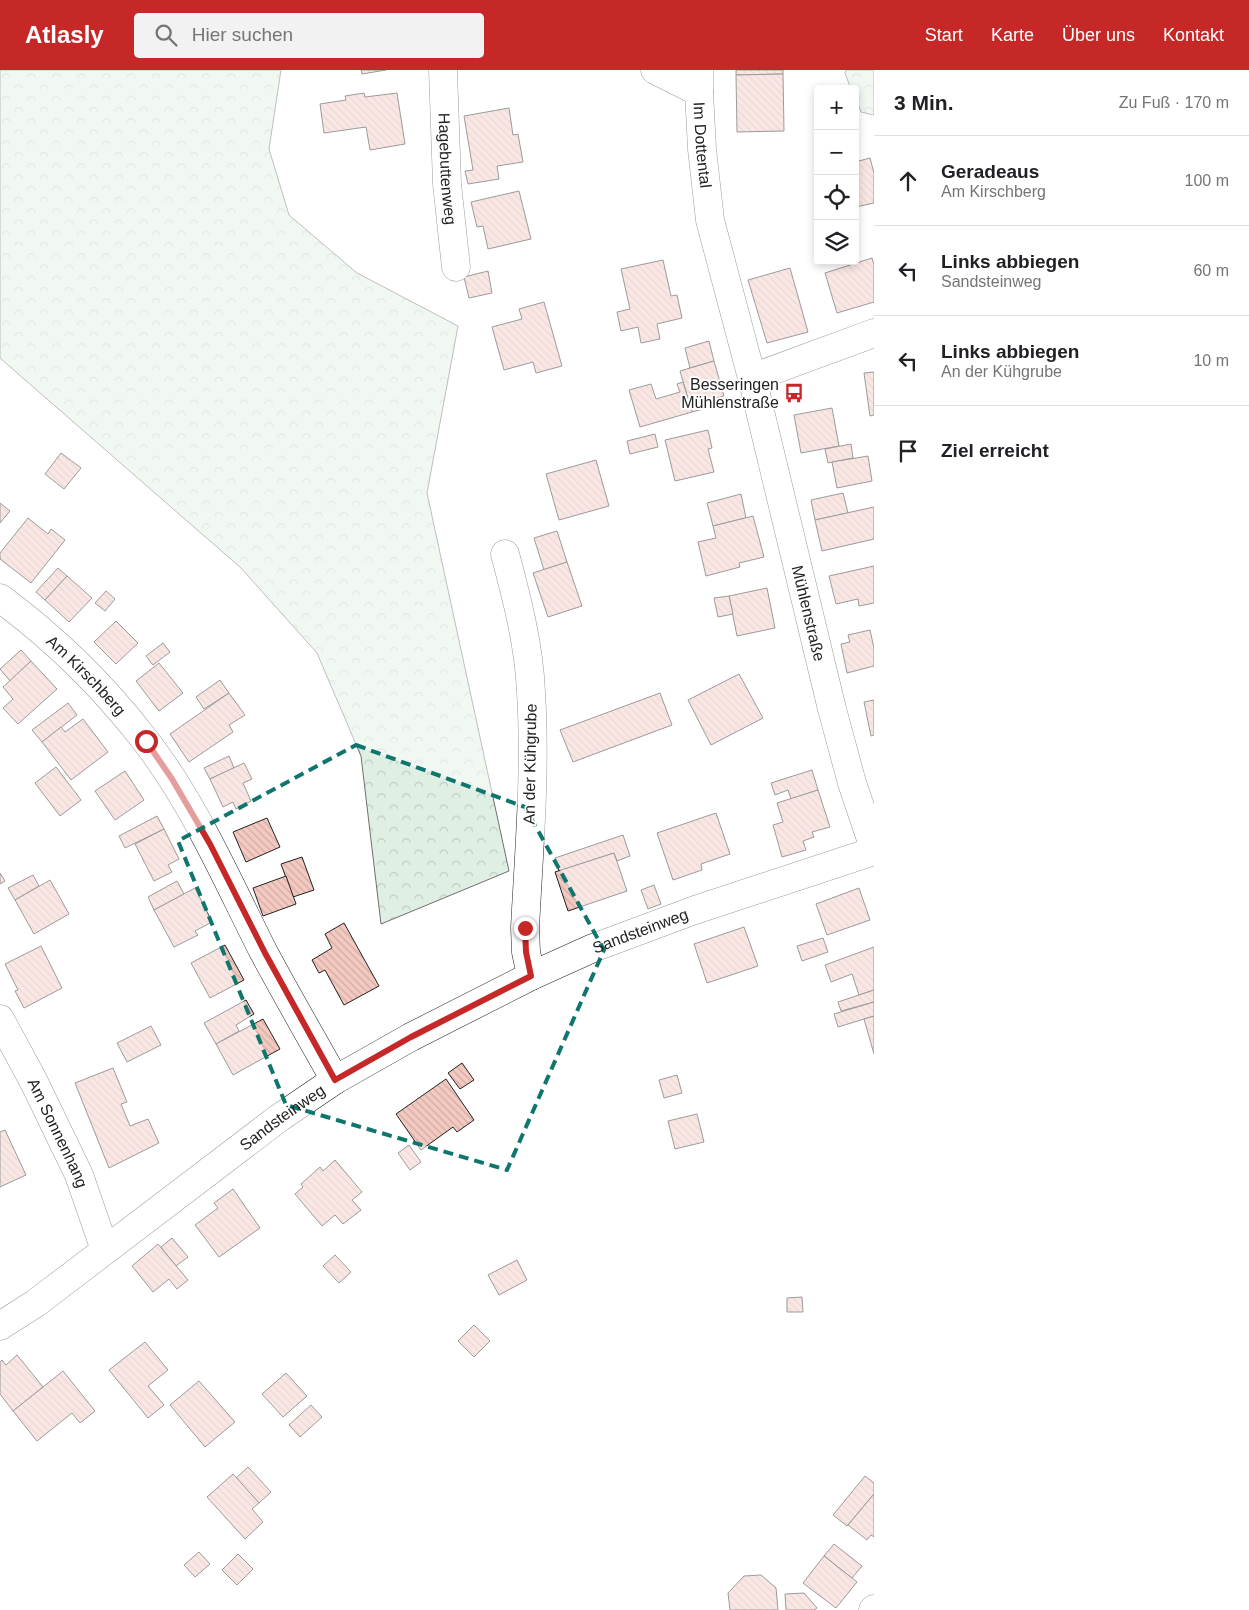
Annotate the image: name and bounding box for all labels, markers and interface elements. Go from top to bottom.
search box [134,13,484,58]
text: Atlasly [25,21,104,48]
icon: search [152,21,180,49]
text: Hier suchen [192,24,293,45]
text: Start [925,25,963,45]
text: Karte [991,25,1034,45]
text: Über uns [1062,25,1135,45]
text: Kontakt [1163,25,1224,45]
map controls [814,85,859,265]
button: + [814,85,859,130]
text: 3 Min. [894,91,954,114]
text: Zu Fuß · 170 m [1119,94,1229,111]
street label: Im Dottental [691,101,715,189]
street label: Hagebuttenweg [436,113,460,226]
button: − [814,130,859,175]
text: Geradeaus [941,161,1039,182]
icon: ahead [894,167,922,195]
text: 100 m [1185,172,1229,189]
button: locate [814,175,859,220]
text: Am Kirschberg [941,183,1046,200]
button: layers [814,220,859,265]
text: Links abbiegen [941,251,1079,272]
icon: left [894,257,922,285]
text: 60 m [1193,262,1229,279]
text: Sandsteinweg [941,273,1042,290]
text: Links abbiegen [941,341,1079,362]
icon: left [894,347,922,375]
text: 10 m [1193,352,1229,369]
text: An der Kühgrube [941,363,1062,380]
place label: Besseringen Mühlenstraße [681,376,779,411]
bus stop icon: Besseringen Mühlenstraße [783,382,805,404]
icon: arrive [894,437,922,465]
text: Ziel erreicht [941,440,1049,461]
street label: Mühlenstraße [789,564,829,663]
street label: Am Kirschberg [44,632,129,718]
street label: An der Kühgrube [520,703,540,825]
route start [135,730,158,753]
street label: Sandsteinweg [590,905,690,956]
route end [514,917,537,940]
street label: Am Sonnenhang [25,1075,91,1190]
street label: Sandsteinweg [236,1081,328,1153]

